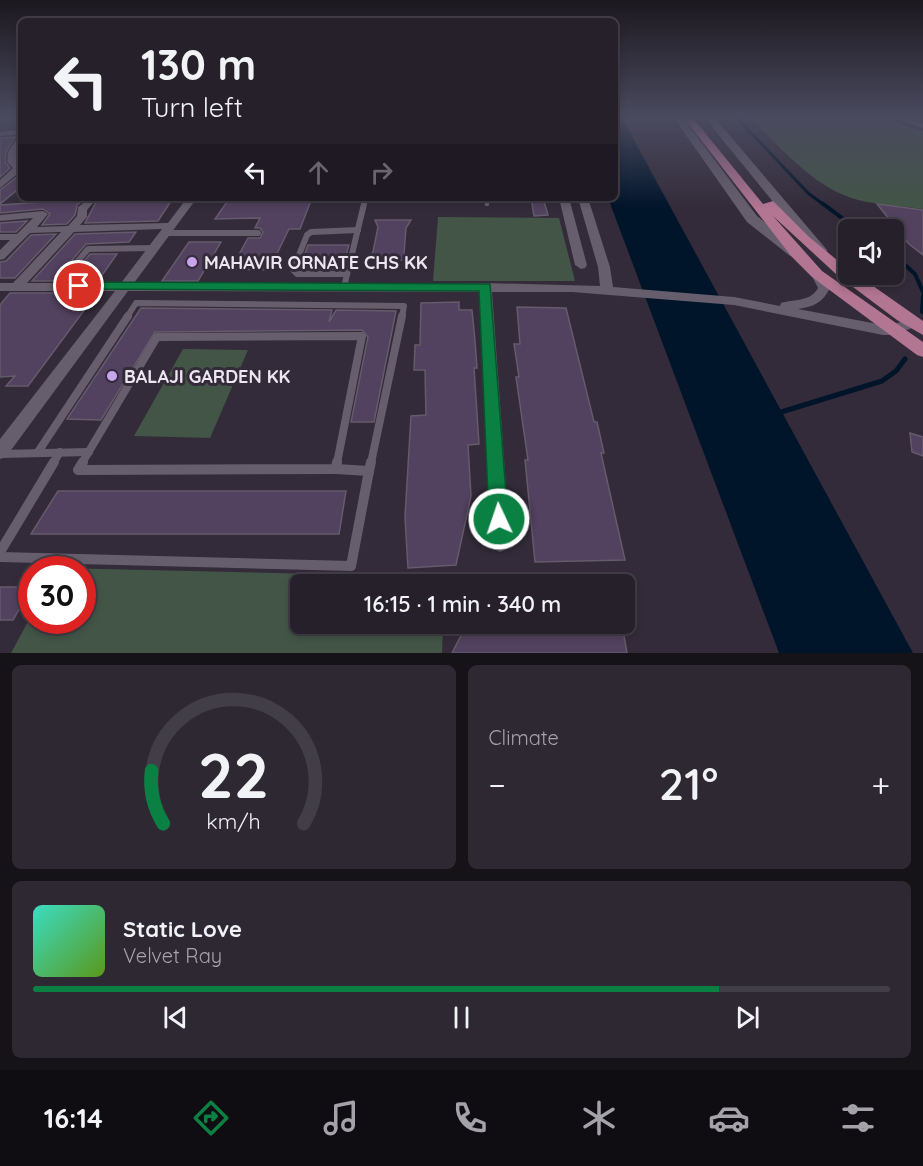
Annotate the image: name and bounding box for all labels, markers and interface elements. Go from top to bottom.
text: 130 m [141,38,256,91]
icon: left [42,42,120,120]
text: Turn left [141,90,243,124]
icon: left [239,156,272,189]
icon: ahead [302,156,335,189]
icon: right [365,156,398,189]
map controls [838,219,904,285]
button: sound [838,219,904,285]
place label: MAHAVIR ORNATE CHS KK [204,251,428,274]
marker: MAHAVIR ORNATE CHS KK [185,255,199,269]
pin [53,260,104,311]
icon: arrive [62,269,95,302]
place label: BALAJI GARDEN KK [124,365,290,388]
marker: BALAJI GARDEN KK [105,369,119,383]
position arrow [467,487,531,551]
speed limit sign: 30 [18,556,96,634]
text: 16:15 · 1 min · 340 m [364,590,561,618]
text: Climate [489,725,559,750]
text: 22 [198,736,269,814]
text: 21° [659,755,718,811]
text: − [489,764,506,805]
text: + [871,764,890,805]
text: km/h [207,808,261,834]
text: Static Love [123,915,242,943]
text: Velvet Ray [123,943,222,968]
icon: previous [159,1001,192,1034]
icon: pause [445,1001,478,1034]
icon: next [731,1001,764,1034]
icon: directions [190,1097,232,1139]
icon: music [320,1097,362,1139]
icon: phone [449,1097,491,1139]
icon: climate [578,1097,620,1139]
icon: car [708,1097,750,1139]
icon: filters [837,1097,879,1139]
text: 16:14 [44,1101,103,1135]

